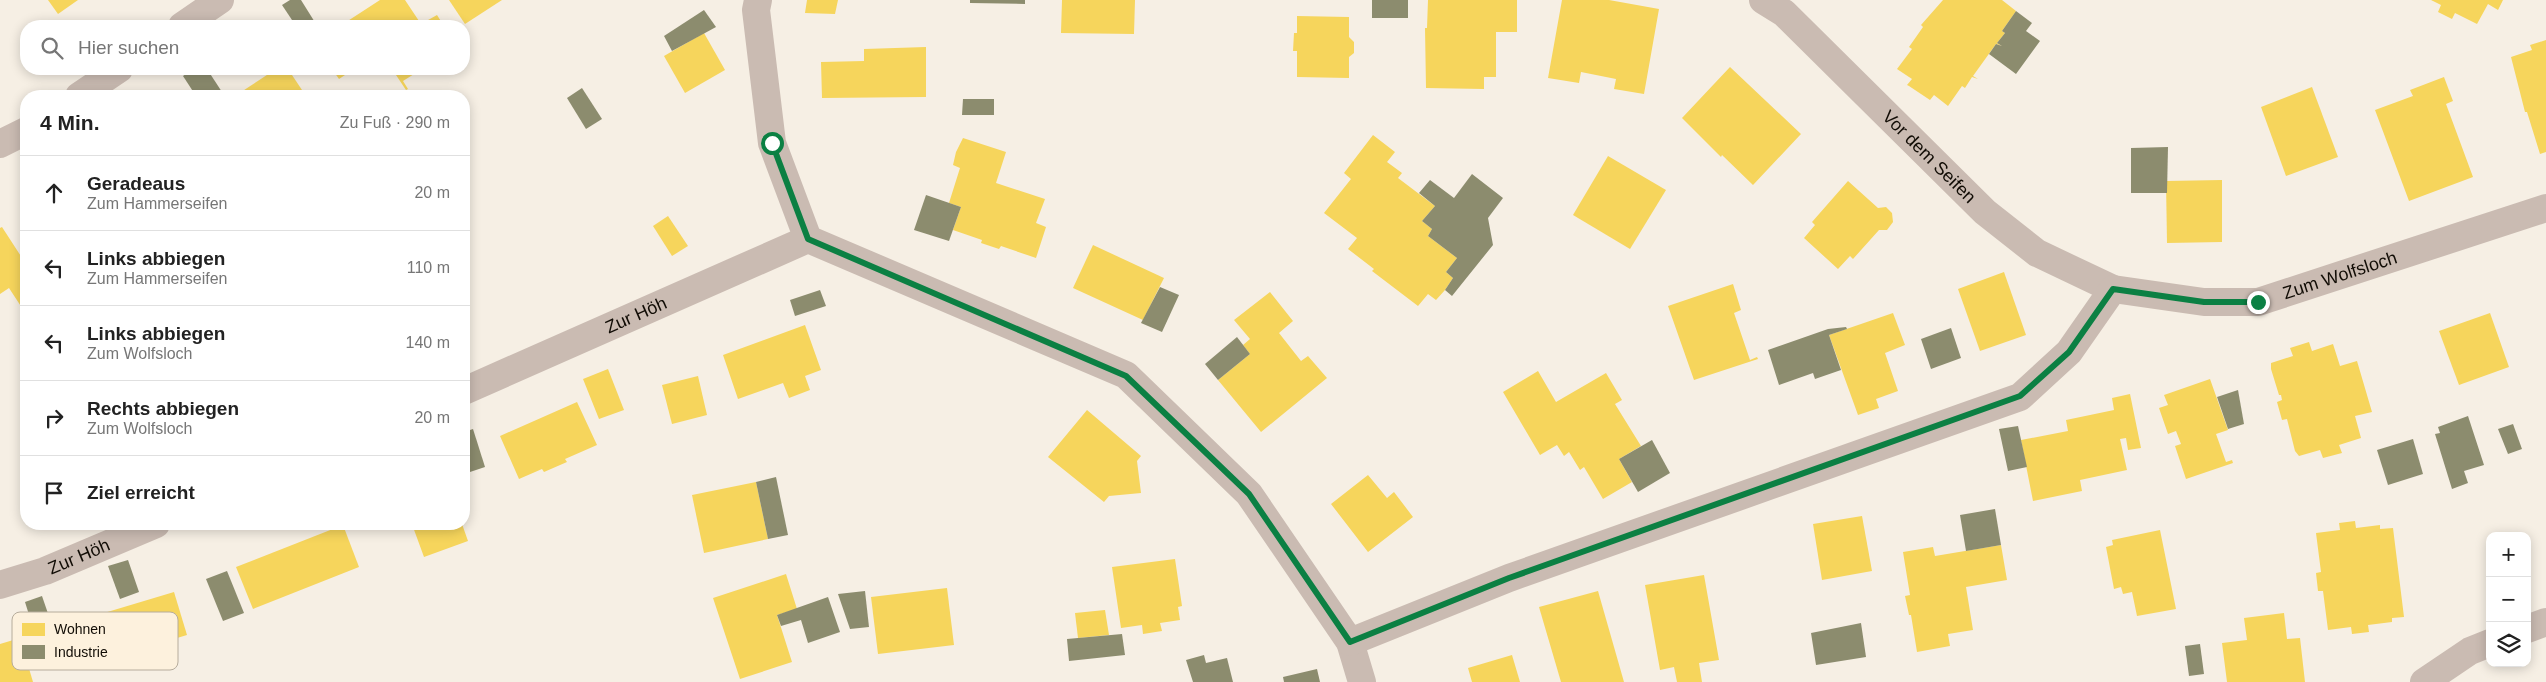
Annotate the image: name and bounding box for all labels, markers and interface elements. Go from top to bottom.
search box [20,20,470,75]
icon: search [38,34,66,62]
text: Hier suchen [78,37,179,58]
street label: Vor dem Seifen [1878,106,1980,207]
text: 4 Min. [40,111,100,134]
text: Zu Fuß · 290 m [340,114,450,131]
route start [761,132,784,155]
text: Geradeaus [87,173,185,194]
icon: ahead [40,179,68,207]
text: 20 m [414,184,450,201]
text: Zum Hammerseifen [87,195,227,212]
street label: Zum Wolfsloch [2280,247,2399,303]
text: Links abbiegen [87,248,225,269]
icon: left [40,254,68,282]
text: 110 m [407,259,450,276]
text: Zum Hammerseifen [87,270,227,287]
route end [2247,291,2270,314]
street label: Zur Höh [602,293,670,337]
text: Links abbiegen [87,323,225,344]
icon: left [40,329,68,357]
text: 140 m [406,334,450,351]
text: Zum Wolfsloch [87,345,193,362]
text: Rechts abbiegen [87,398,239,419]
icon: right [40,404,68,432]
text: 20 m [414,409,450,426]
text: Zum Wolfsloch [87,420,193,437]
icon: arrive [40,479,68,507]
text: Ziel erreicht [87,482,195,503]
map controls [2486,532,2531,667]
button: + [2486,532,2531,577]
street label: Zur Höh [45,535,113,579]
button: − [2486,577,2531,622]
legend [12,612,178,670]
text: Wohnen [54,621,106,637]
button: layers [2486,622,2531,667]
text: Industrie [54,644,108,660]

